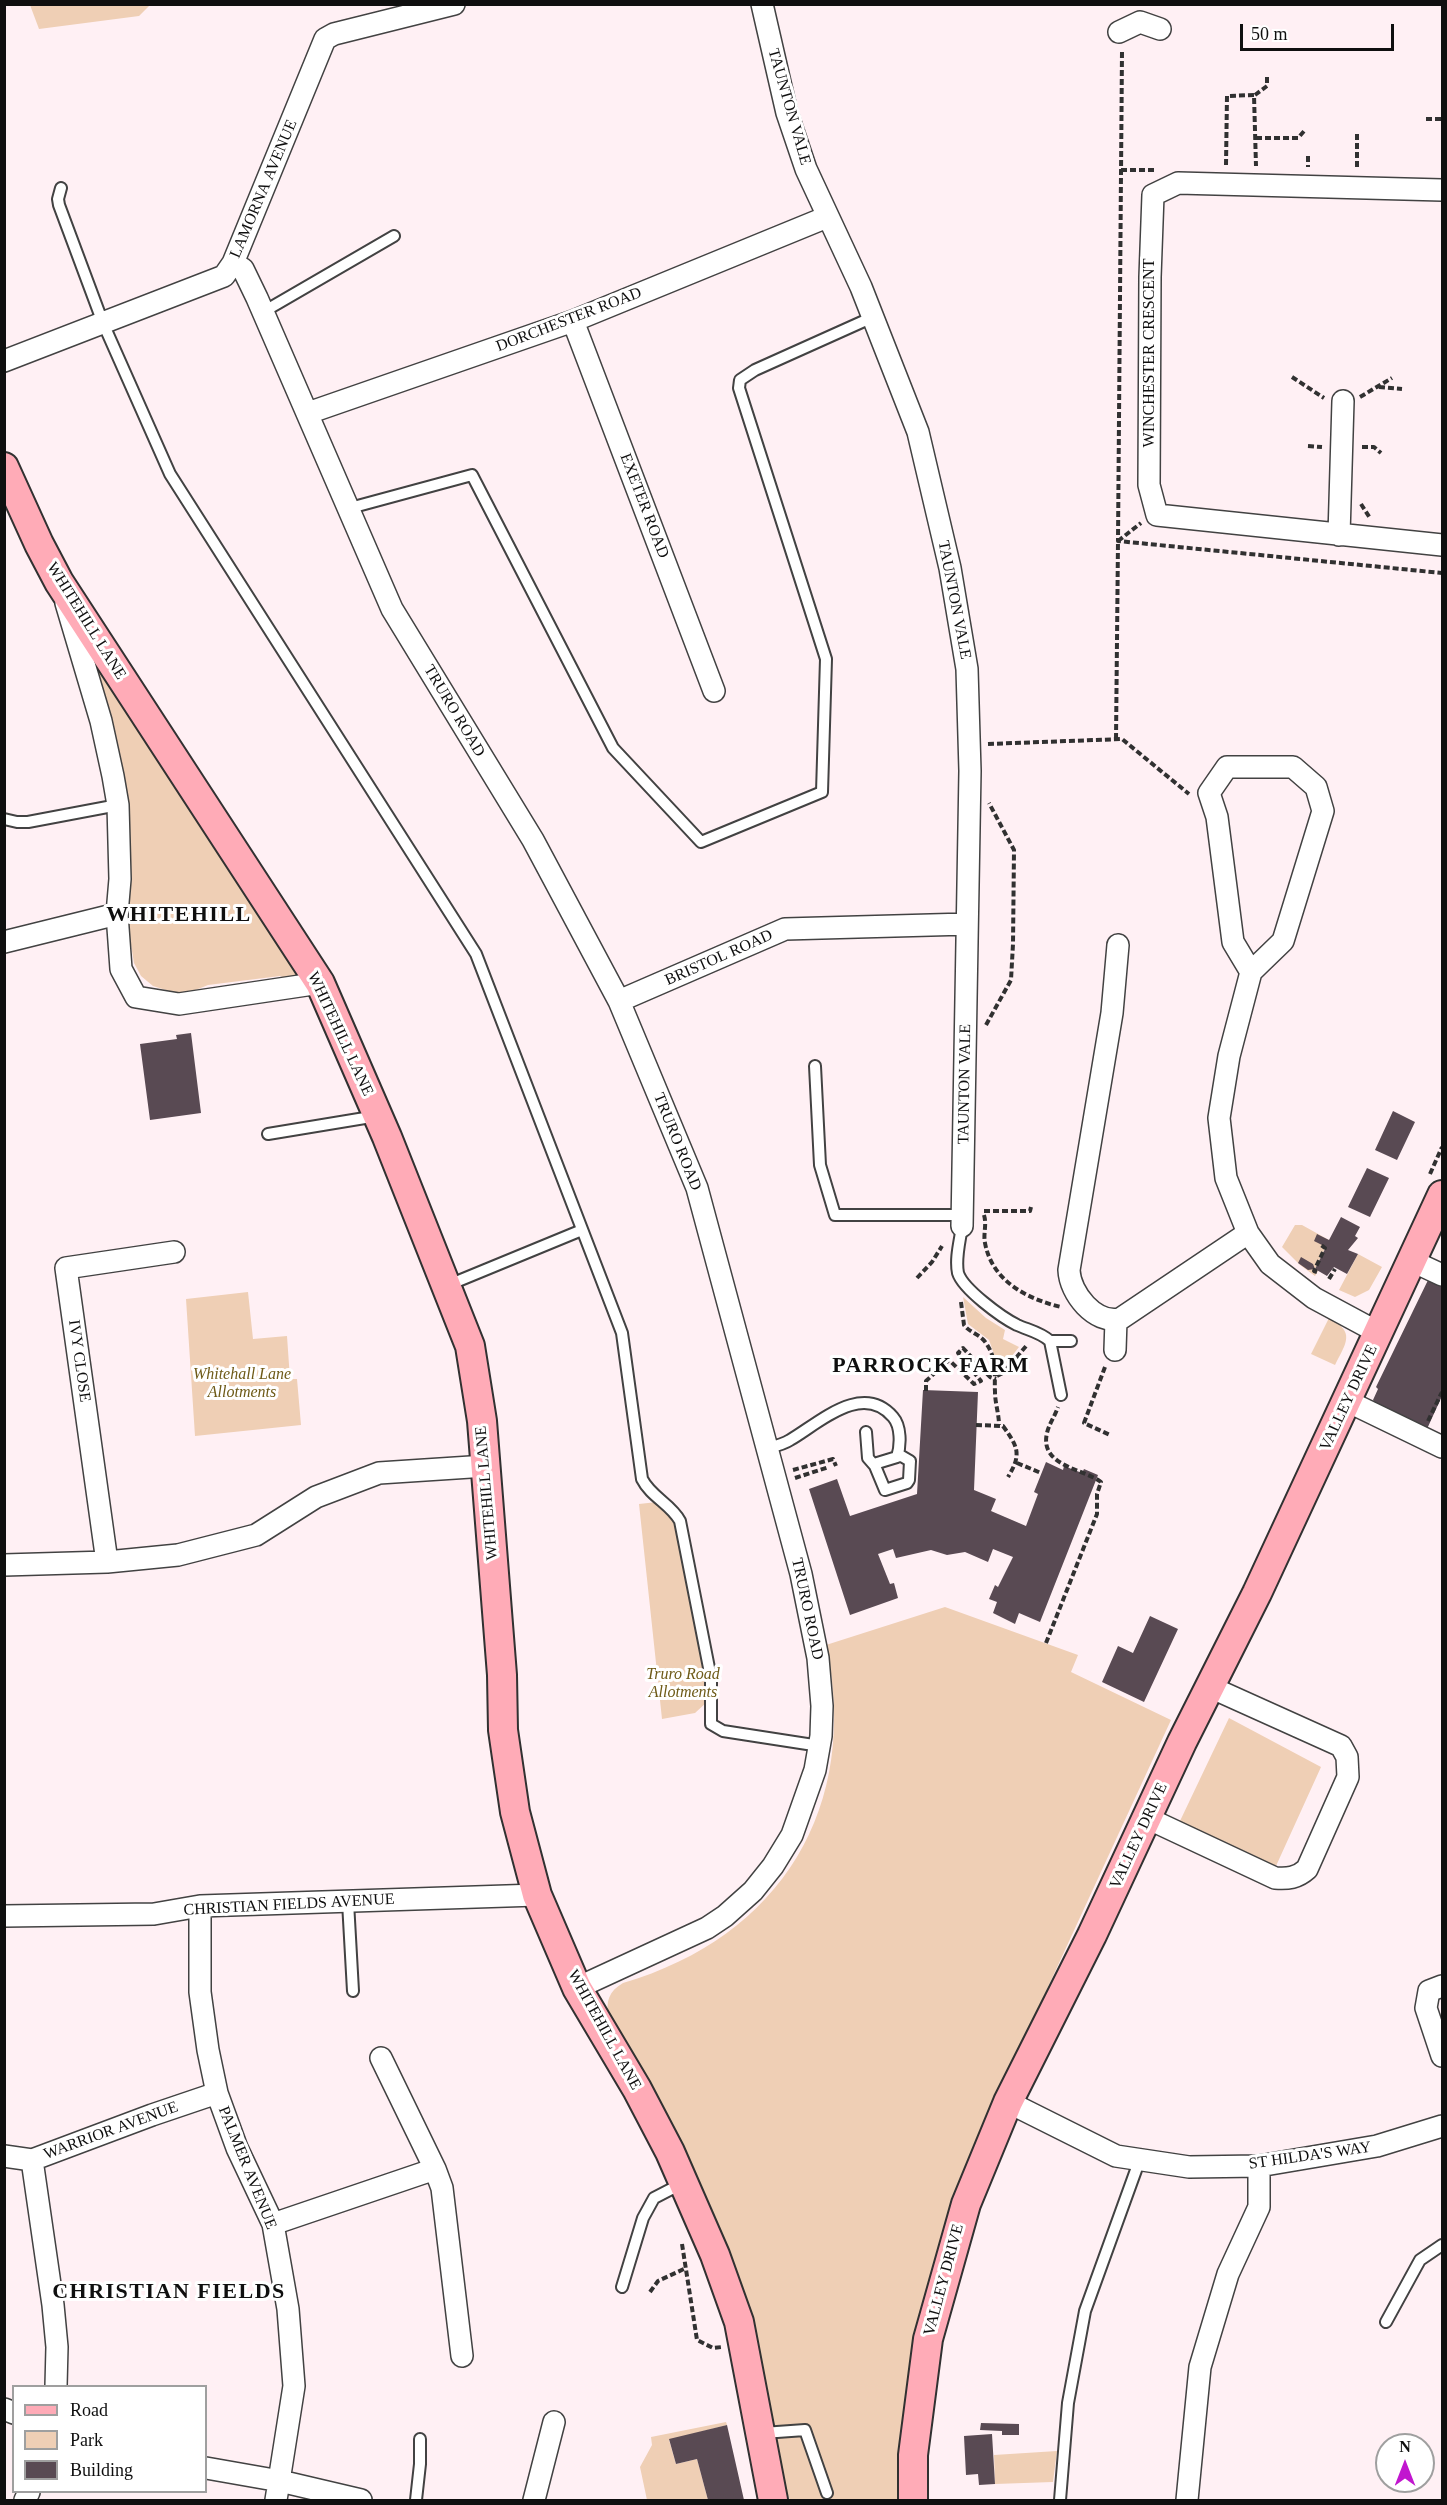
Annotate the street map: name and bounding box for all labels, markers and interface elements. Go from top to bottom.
scale bar [1243,12,1398,50]
text: 50 m [1251,24,1288,44]
street label: TAUNTON VALE [763,47,815,167]
street label: LAMORNA AVENUE [226,117,302,261]
street label: WINCHESTER CRESCENT [1140,259,1160,447]
street label: DORCHESTER ROAD [494,283,644,357]
street label: EXETER ROAD [615,451,673,561]
street label: TAUNTON VALE [933,539,975,661]
street label: WHITEHILL LANE [42,559,130,683]
street label: TRURO ROAD [419,662,489,760]
district label: WHITEHILL [106,902,252,928]
street label: BRISTOL ROAD [662,926,776,990]
street label: WHITEHILL LANE [303,969,377,1099]
street label: TAUNTON VALE [954,1024,976,1144]
street label: TRURO ROAD [649,1090,705,1194]
street label: IVY CLOSE [64,1319,94,1403]
street label: VALLEY DRIVE [1316,1342,1382,1454]
district label: PARROCK FARM [832,1353,1030,1379]
park label: Whitehall Lane Allotments [193,1365,291,1403]
street label: WHITEHILL LANE [472,1425,502,1561]
street label: TRURO ROAD [787,1556,827,1662]
park label: Truro Road Allotments [646,1665,720,1703]
street label: VALLEY DRIVE [1106,1780,1172,1892]
street label: CHRISTIAN FIELDS AVENUE [183,1890,395,1920]
street label: WHITEHILL LANE [563,1966,645,2094]
street label: WARRIOR AVENUE [41,2098,181,2164]
street label: PALMER AVENUE [214,2104,280,2232]
street label: ST HILDA'S WAY [1248,2138,1372,2174]
street label: VALLEY DRIVE [920,2222,968,2338]
district label: CHRISTIAN FIELDS [52,2279,286,2305]
legend [12,2385,207,2493]
text: Road [70,2400,108,2420]
text: Park [70,2430,103,2450]
north arrow [1375,2433,1435,2493]
text: N [1399,2438,1411,2455]
text: Building [70,2460,133,2480]

